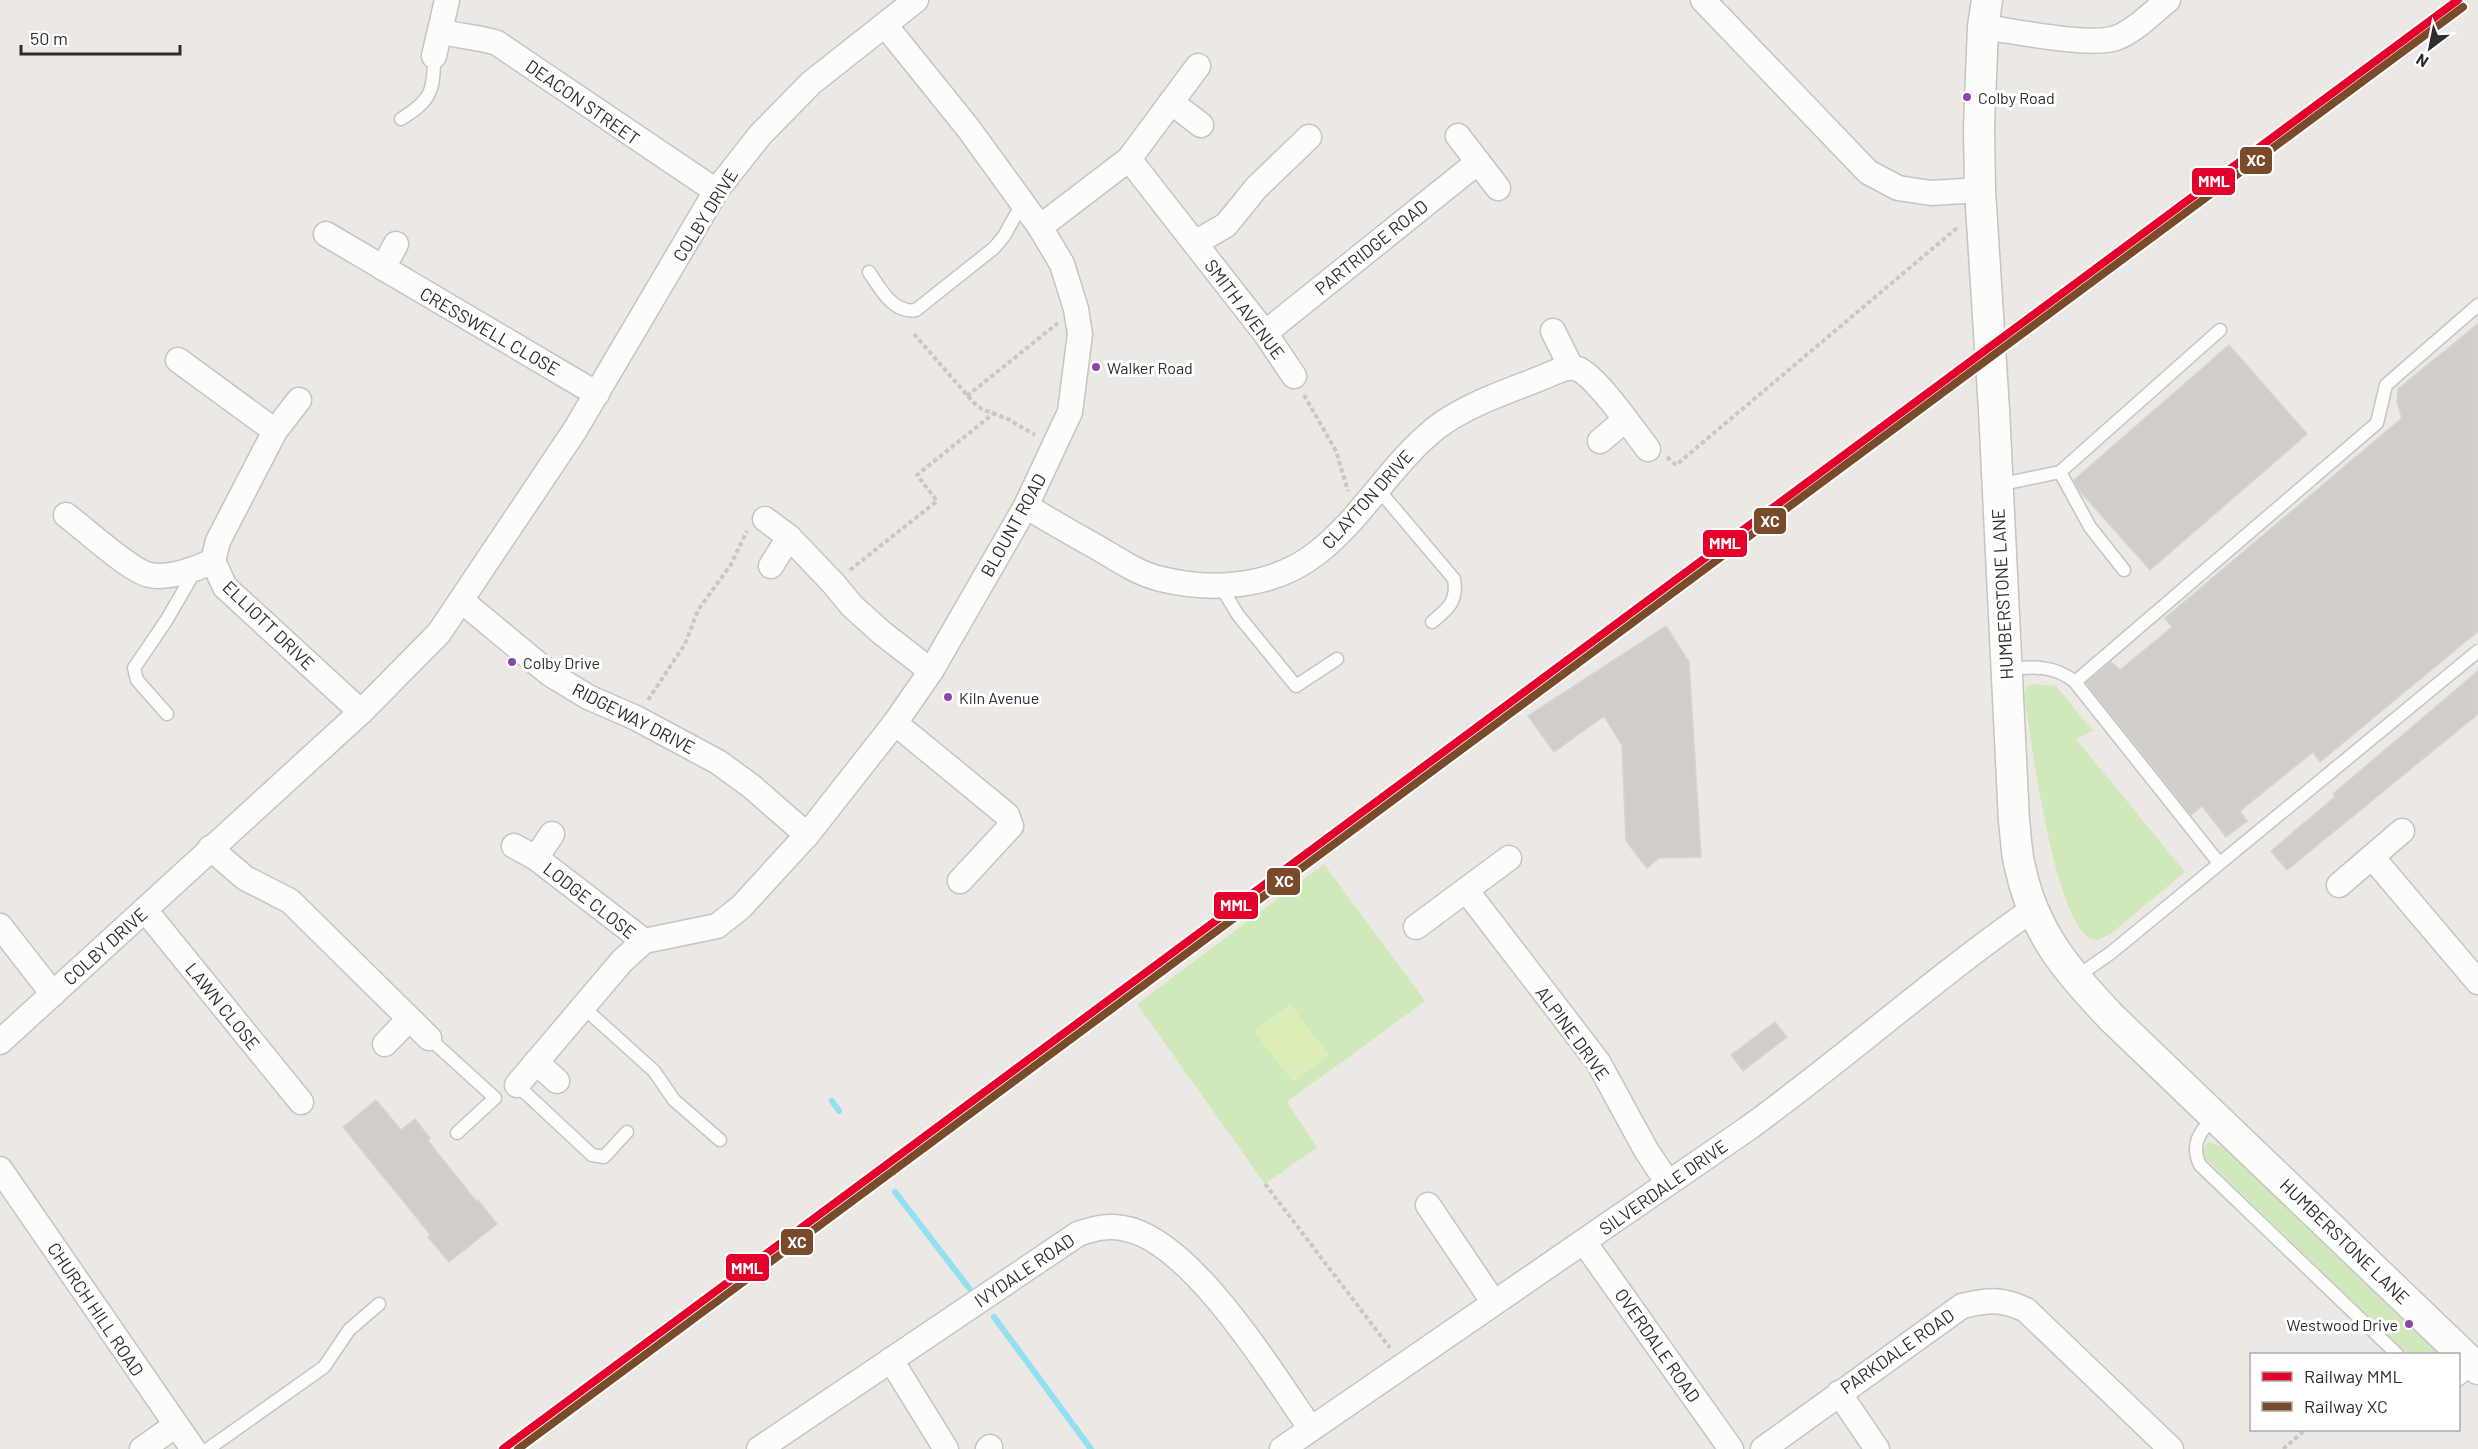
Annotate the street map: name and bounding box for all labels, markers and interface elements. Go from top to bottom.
scale bar [21,18,180,56]
north arrow [2400,18,2460,78]
text: 50 m [30,27,68,49]
text: N [2412,50,2431,72]
street label: DEACON STREET [522,55,644,149]
place label: Colby Road [1978,88,2055,107]
marker: Colby Road [1961,91,1973,103]
line badge: XC [2239,146,2273,175]
text: XC [2246,150,2266,169]
street label: COLBY DRIVE [668,165,742,265]
line badge: MML [2191,167,2236,196]
text: MML [2198,171,2230,190]
street label: PARTRIDGE ROAD [1310,195,1432,299]
street label: SMITH AVENUE [1200,255,1290,363]
street label: CRESSWELL CLOSE [416,282,564,380]
place label: Walker Road [1107,358,1193,377]
marker: Walker Road [1090,361,1102,373]
street label: CLAYTON DRIVE [1317,445,1417,553]
street label: BLOUNT ROAD [976,470,1050,580]
line badge: XC [1753,507,1787,535]
street label: HUMBERSTONE LANE [1987,508,2017,680]
text: XC [1760,511,1780,530]
line badge: MML [1702,529,1748,558]
text: MML [1709,533,1741,552]
street label: ELLIOTT DRIVE [218,576,320,674]
place label: Colby Drive [523,653,600,672]
marker: Colby Drive [506,656,518,668]
street label: RIDGEWAY DRIVE [569,678,699,758]
place label: Kiln Avenue [959,688,1039,707]
marker: Kiln Avenue [942,691,954,703]
street label: LODGE CLOSE [539,857,641,943]
line badge: XC [1266,867,1301,896]
text: XC [1274,871,1294,890]
line badge: MML [1213,891,1259,920]
text: MML [1220,895,1252,914]
street label: COLBY DRIVE [59,903,151,989]
street label: LAWN CLOSE [181,958,265,1054]
street label: ALPINE DRIVE [1532,982,1614,1084]
street label: SILVERDALE DRIVE [1595,1135,1731,1239]
street label: HUMBERSTONE LANE [2276,1174,2414,1308]
line badge: XC [780,1228,814,1256]
street label: IVYDALE ROAD [970,1228,1078,1312]
text: XC [787,1232,807,1251]
street label: CHURCH HILL ROAD [43,1238,149,1380]
line badge: MML [725,1253,770,1282]
text: MML [731,1258,763,1277]
street label: OVERDALE ROAD [1611,1284,1705,1406]
street label: PARKDALE ROAD [1836,1304,1958,1398]
place label: Westwood Drive [2287,1315,2398,1334]
marker: Westwood Drive [2403,1318,2415,1330]
legend [2250,1353,2460,1431]
text: Railway MML [2304,1365,2403,1387]
text: Railway XC [2304,1395,2388,1417]

